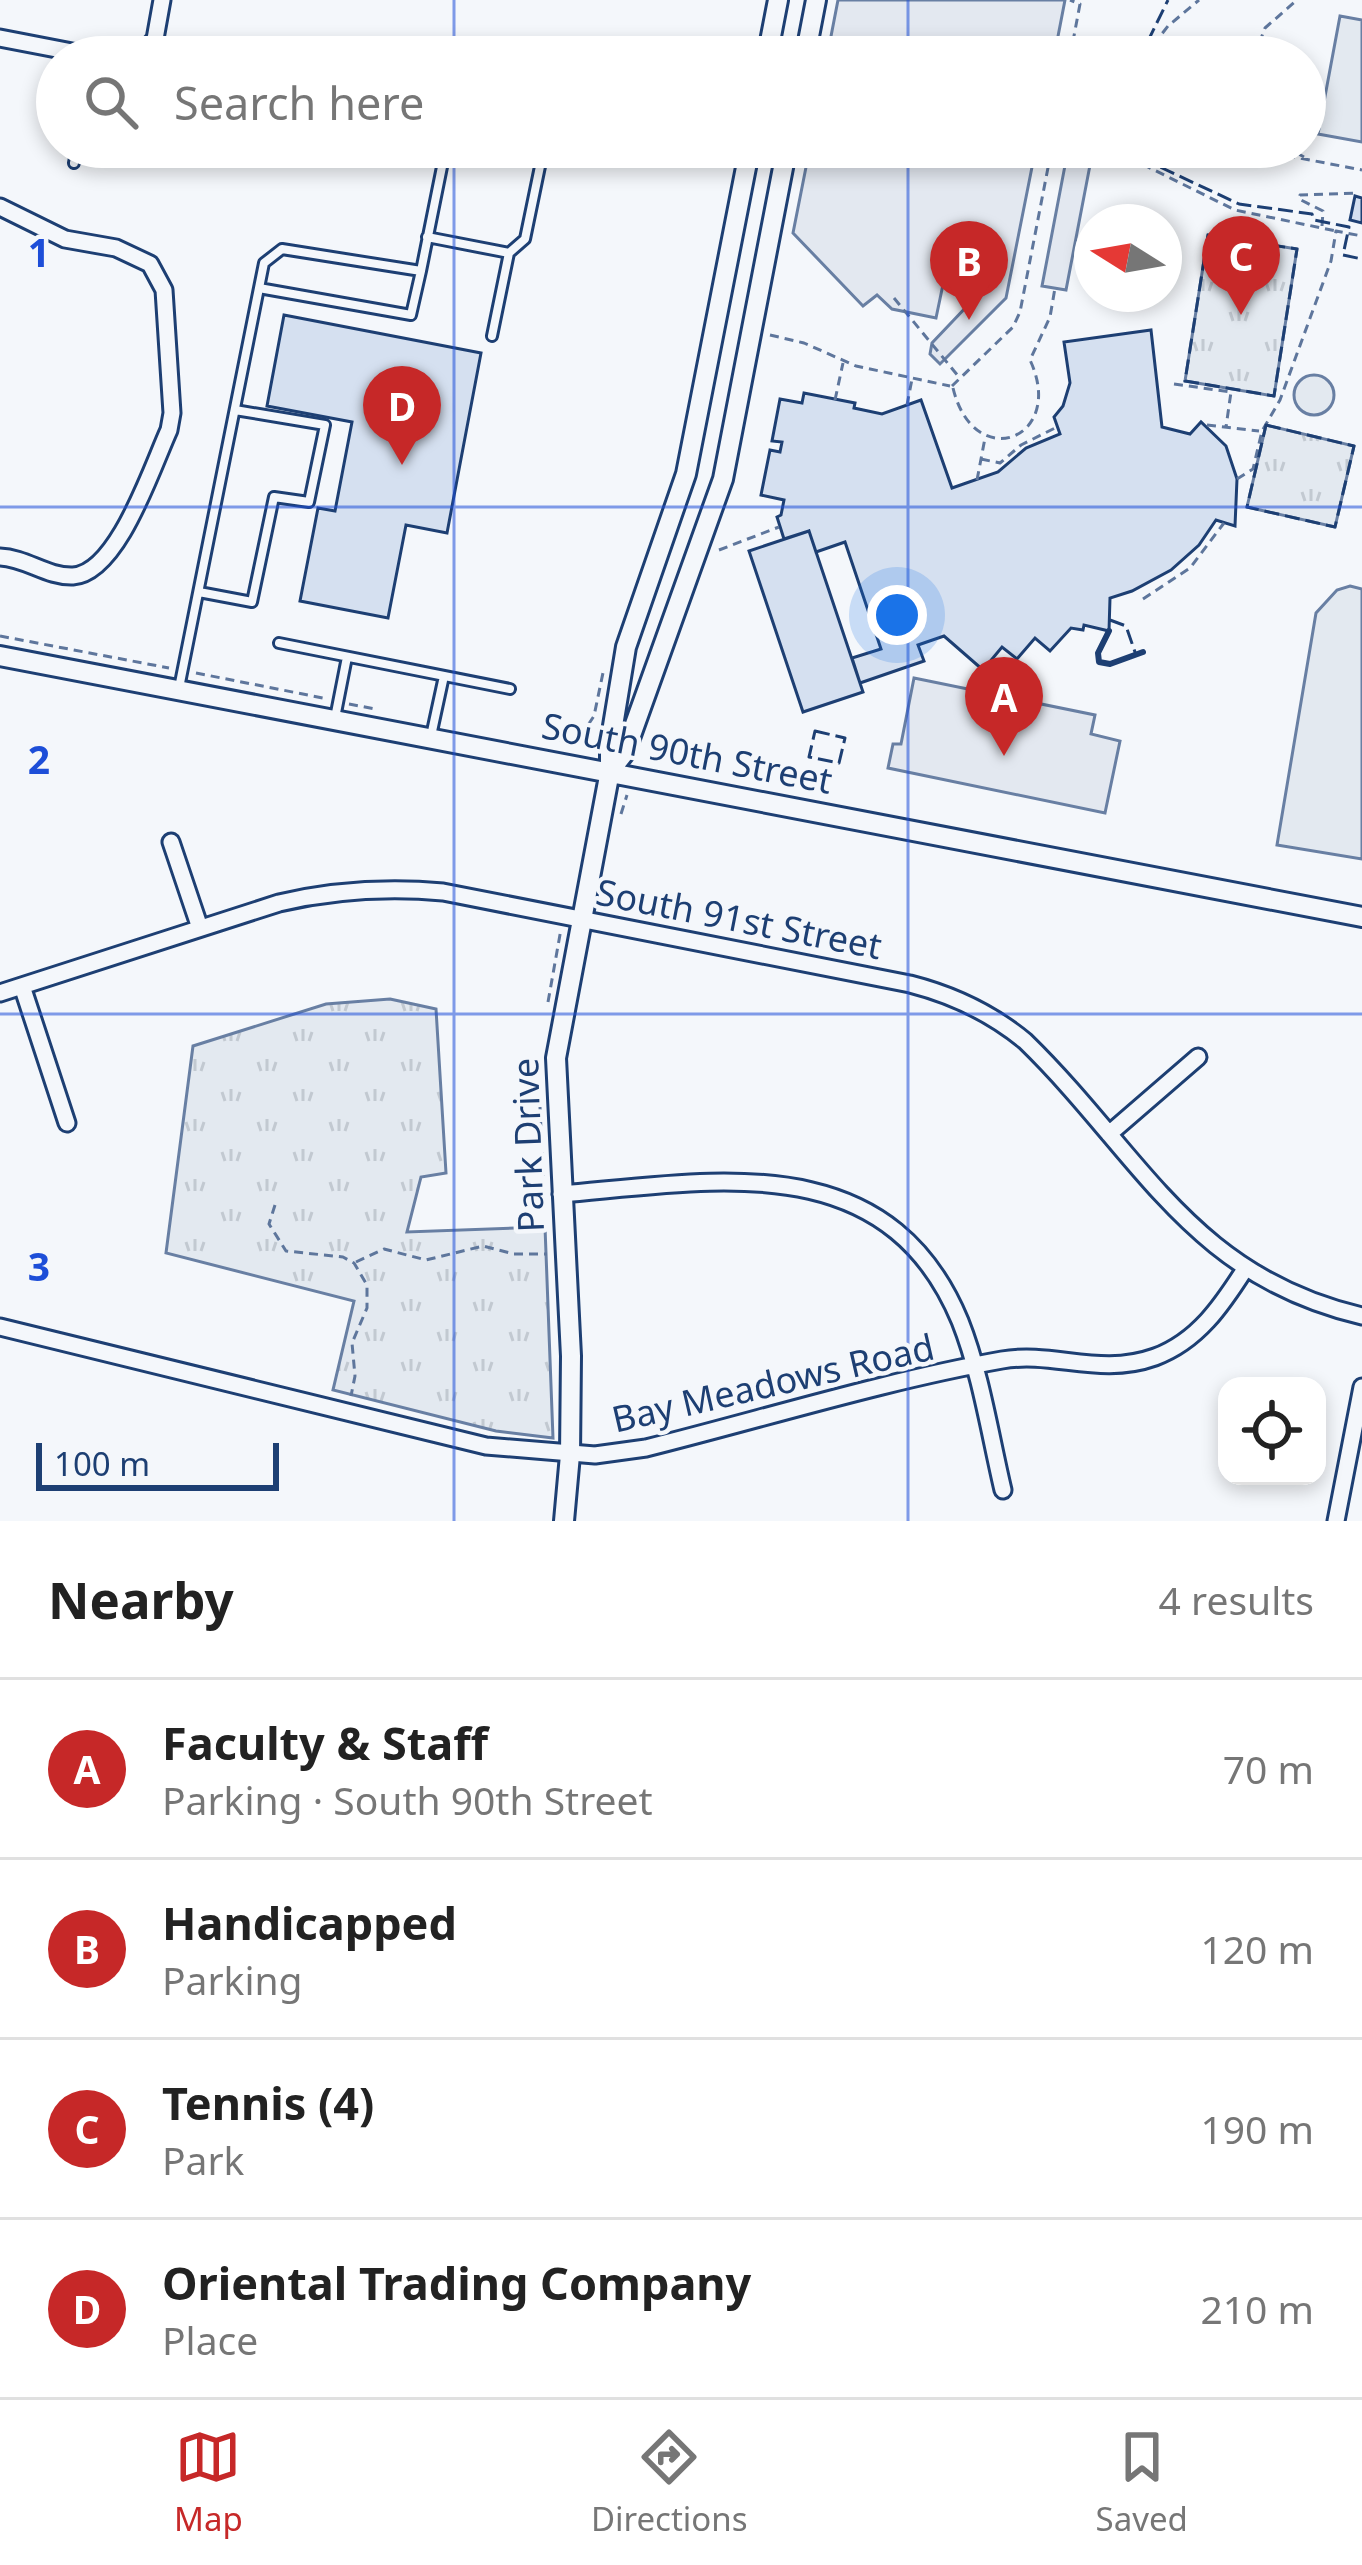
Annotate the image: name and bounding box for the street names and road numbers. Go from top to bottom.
street label: South 90th Street [538,700,836,805]
street label: South 91st Street [592,867,886,970]
street label: Park Drive [500,1057,555,1233]
street label: Bay Meadows Road [607,1322,939,1443]

